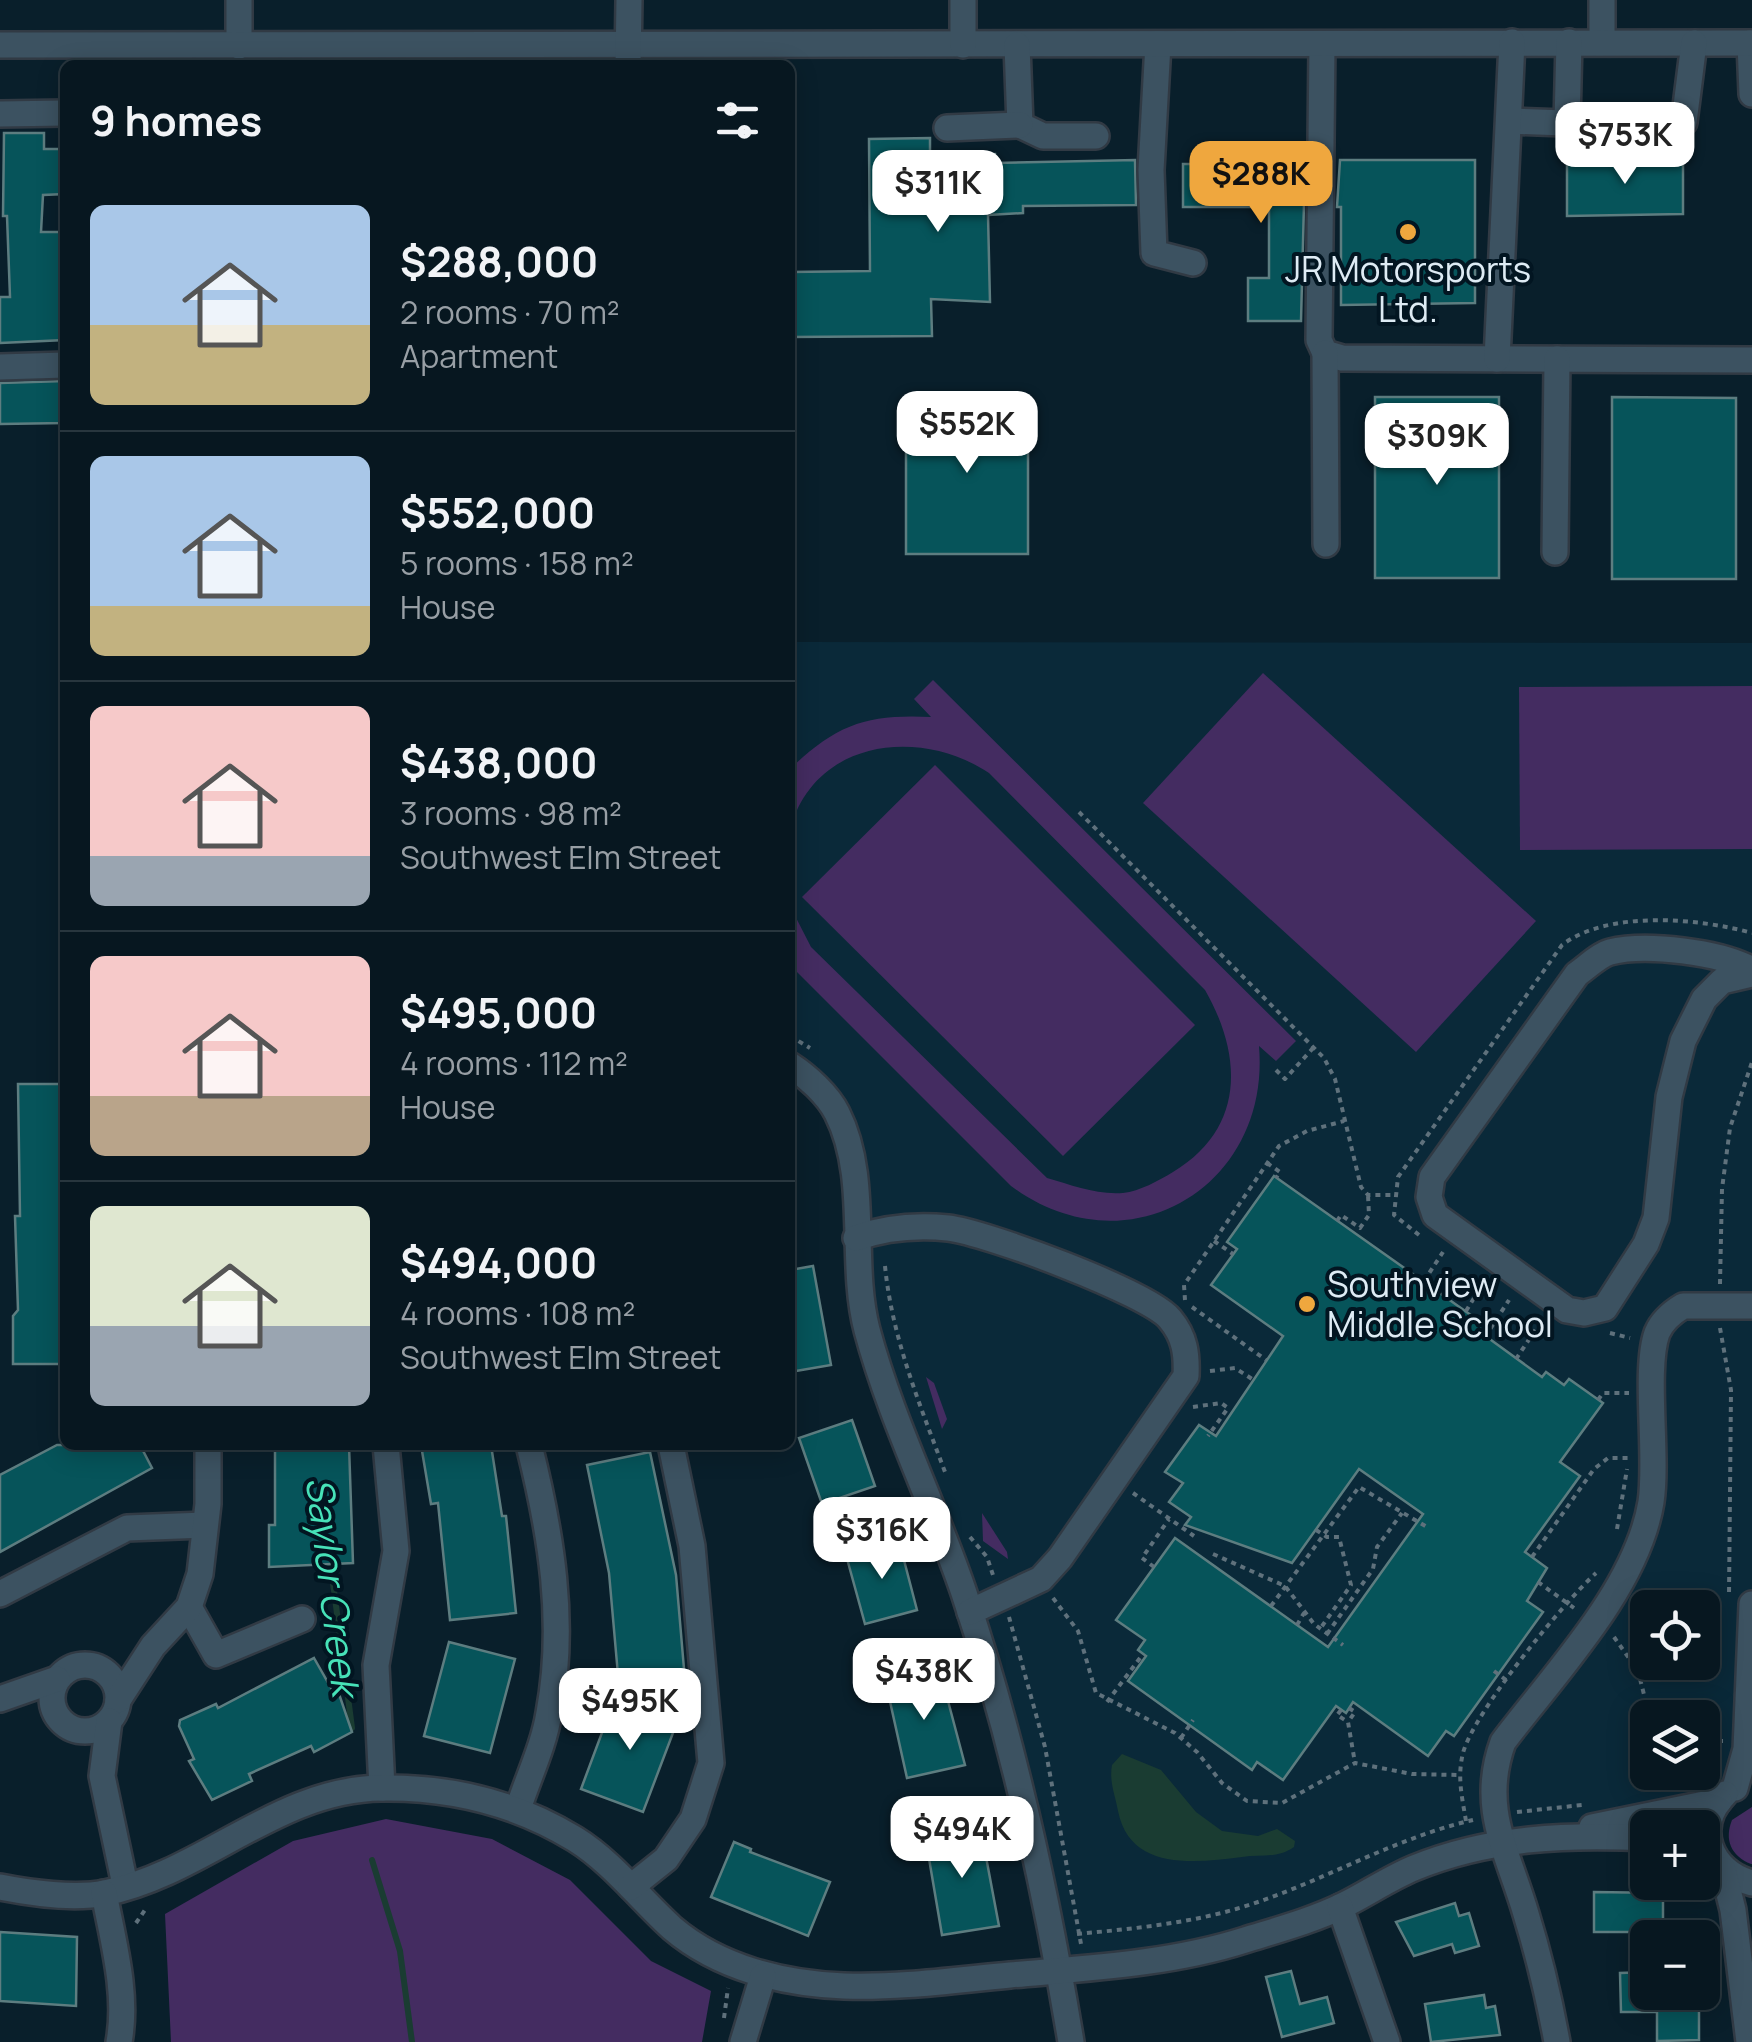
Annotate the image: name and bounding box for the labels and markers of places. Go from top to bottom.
pin: $753K [1555,102,1695,187]
pin: $288K [1191,141,1331,226]
pin: $311K [868,150,1008,235]
marker: JR Motorsports Ltd. [1397,221,1419,243]
place label: JR Motorsports Ltd. [1285,245,1531,333]
pin: $552K [897,391,1037,476]
pin: $309K [1367,403,1507,488]
place label: Southview Middle School [1327,1260,1553,1348]
marker: Southview Middle School [1296,1293,1318,1315]
pin: $316K [812,1497,952,1582]
pin: $438K [854,1638,994,1723]
pin: $495K [560,1668,700,1753]
pin: $494K [892,1796,1032,1881]

